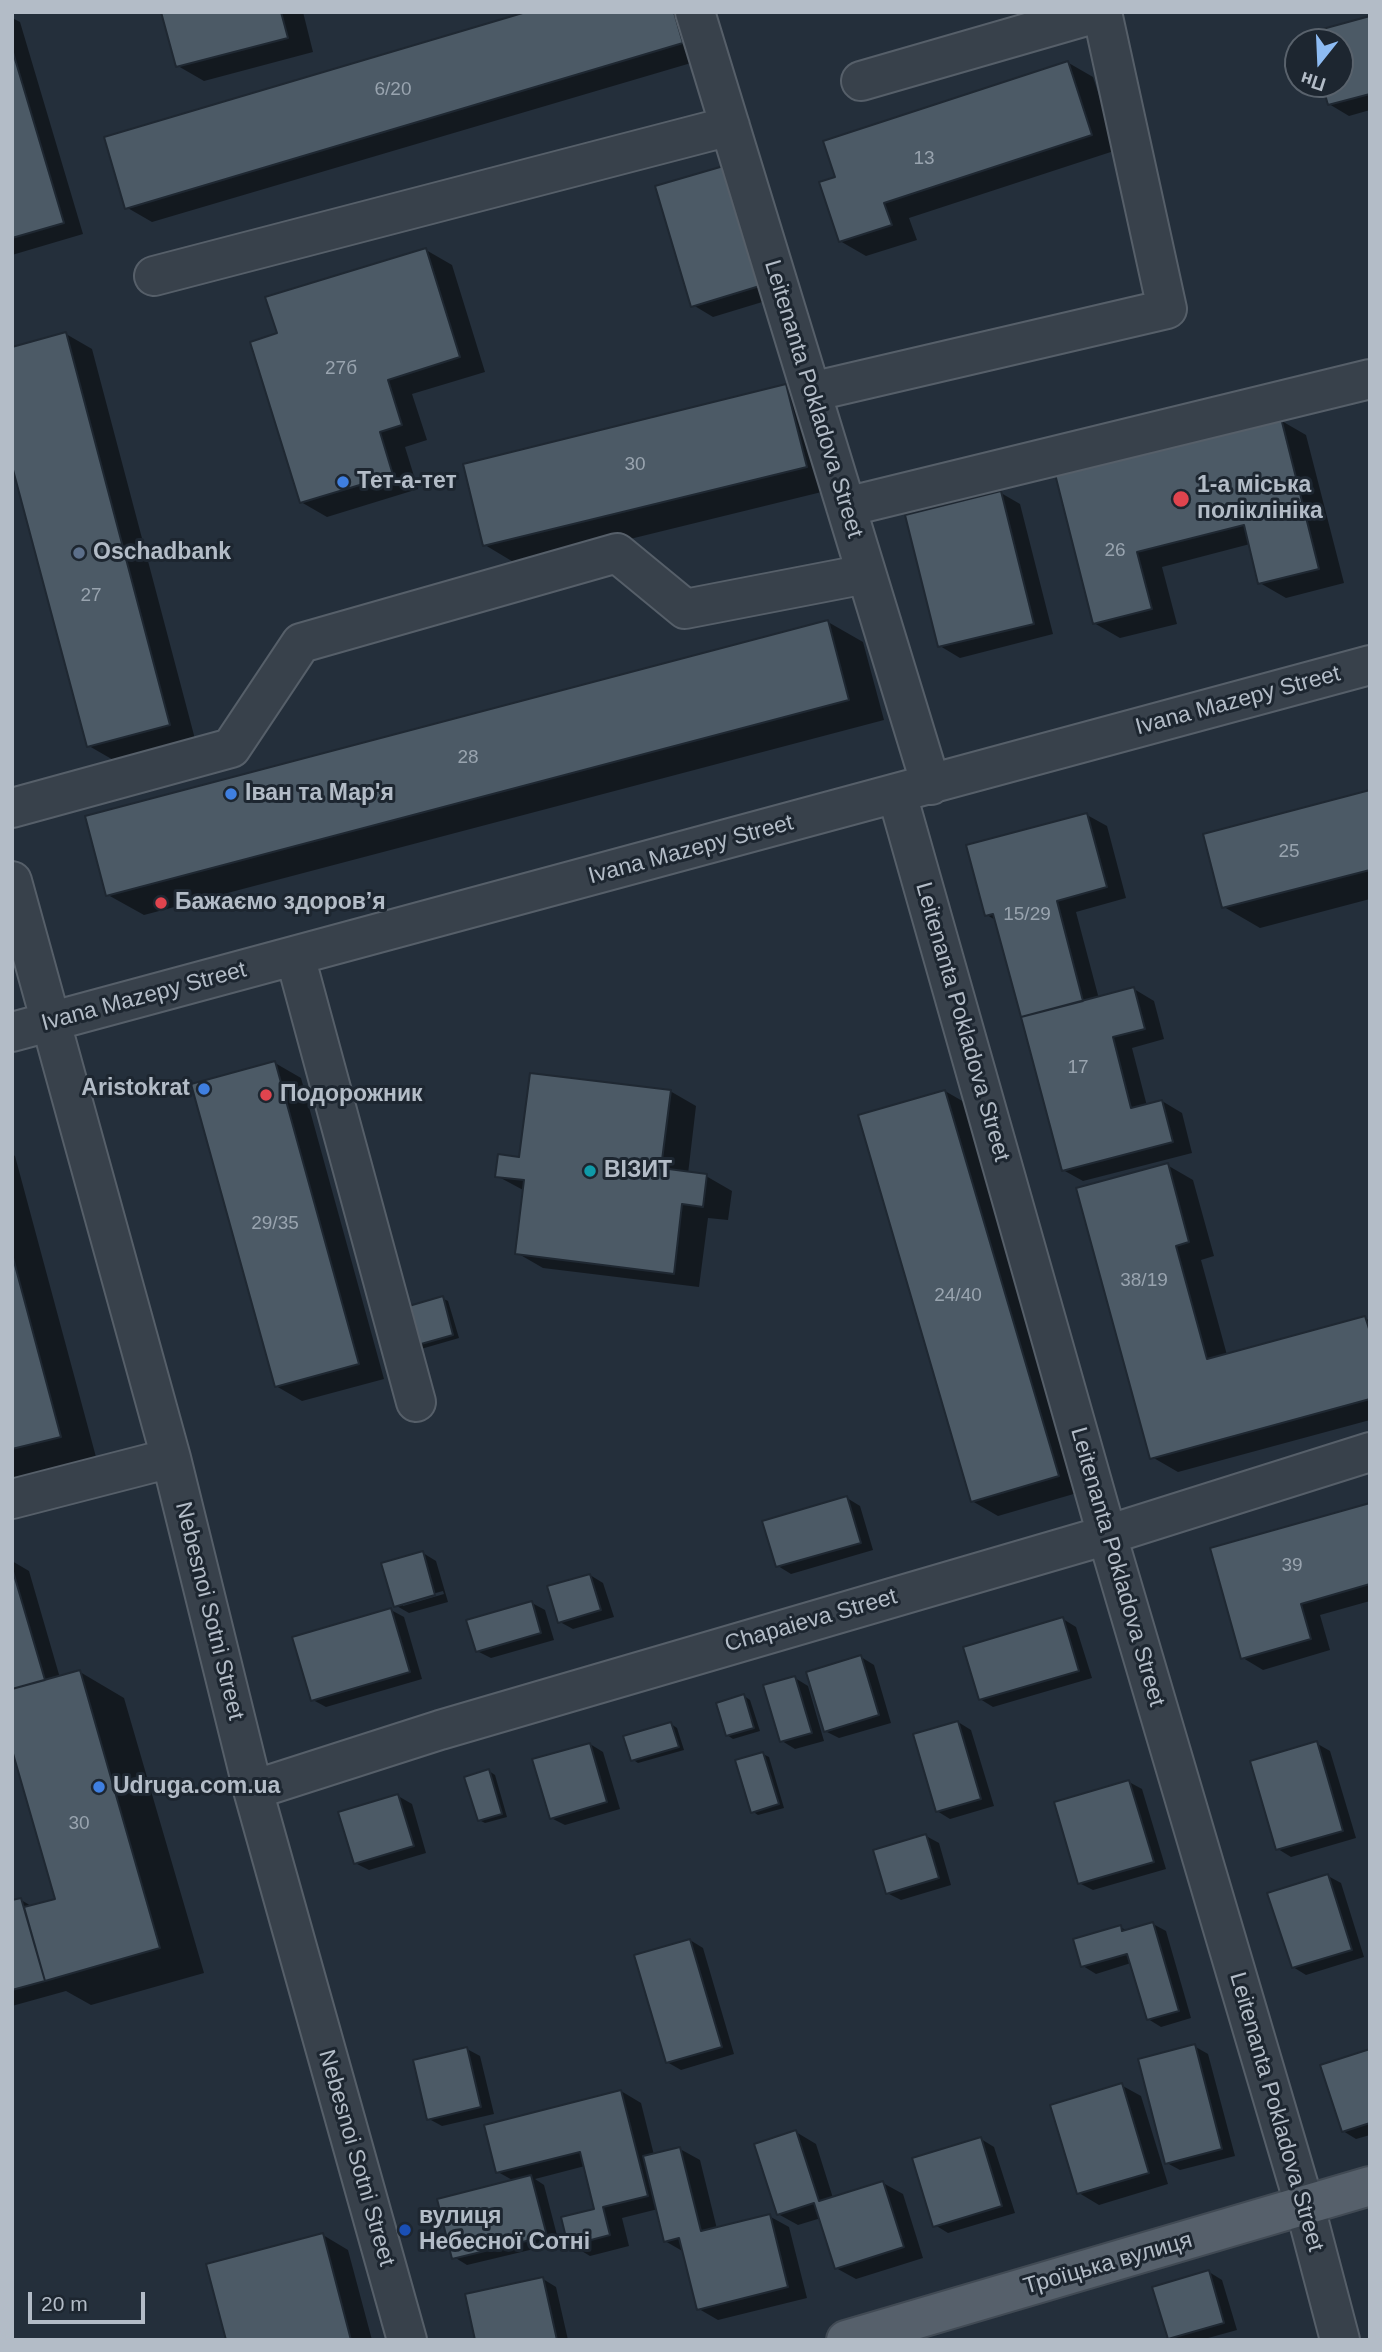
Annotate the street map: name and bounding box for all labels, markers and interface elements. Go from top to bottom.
north arrow [1284,28,1354,98]
text: Пн [1298,68,1328,95]
house number: 6/20 [375,79,411,101]
house number: 13 [913,148,935,170]
street label: Leitenanta Pokladova Street [758,257,868,541]
house number: 27б [325,358,357,380]
house number: 30 [624,454,646,476]
place label: Тет-а-тет [357,468,457,496]
place label: 1-а міська поліклініка [1197,472,1323,526]
marker: Тет-а-тет [335,474,351,490]
marker: 1-а міська поліклініка [1171,489,1191,509]
place label: Oschadbank [93,539,231,567]
house number: 26 [1104,540,1126,562]
marker: Oschadbank [71,545,87,561]
house number: 27 [80,585,102,607]
street label: Ivana Mazepy Street [1133,660,1343,742]
house number: 28 [457,747,479,769]
place label: Іван та Мар'я [245,780,394,808]
marker: Іван та Мар'я [223,786,239,802]
street label: Ivana Mazepy Street [586,809,796,891]
house number: 25 [1278,841,1300,863]
street label: Leitenanta Pokladova Street [909,879,1015,1165]
place label: Бажаємо здоровʼя [175,889,386,917]
marker: Бажаємо здоровʼя [153,895,169,911]
house number: 15/29 [1003,904,1051,926]
street label: Ivana Mazepy Street [39,956,249,1038]
house number: 17 [1067,1057,1089,1079]
place label: Aristokrat [81,1075,190,1103]
marker: Aristokrat [196,1081,212,1097]
place label: Подорожник [280,1081,423,1109]
marker: Подорожник [258,1087,274,1103]
place label: ВІЗИТ [604,1157,672,1185]
marker: ВІЗИТ [582,1163,598,1179]
house number: 29/35 [251,1213,299,1235]
house number: 38/19 [1120,1270,1168,1292]
house number: 24/40 [934,1285,982,1307]
street label: Leitenanta Pokladova Street [1064,1424,1170,1710]
street label: Nebesnoi Sotni Street [169,1499,249,1723]
house number: 39 [1281,1555,1303,1577]
street label: Chapaieva Street [722,1583,900,1659]
place label: Udruga.com.ua [113,1773,280,1801]
marker: Udruga.com.ua [91,1779,107,1795]
house number: 30 [68,1813,90,1835]
street label: Leitenanta Pokladova Street [1223,1969,1329,2255]
street label: Nebesnoi Sotni Street [312,2047,400,2269]
place label: вулиця Небесної Сотні [419,2203,590,2257]
marker: вулиця Небесної Сотні [397,2222,413,2238]
street label: Троїцька вулиця [1020,2227,1196,2301]
scale bar [32,2278,149,2322]
text: 20 m [41,2292,88,2315]

